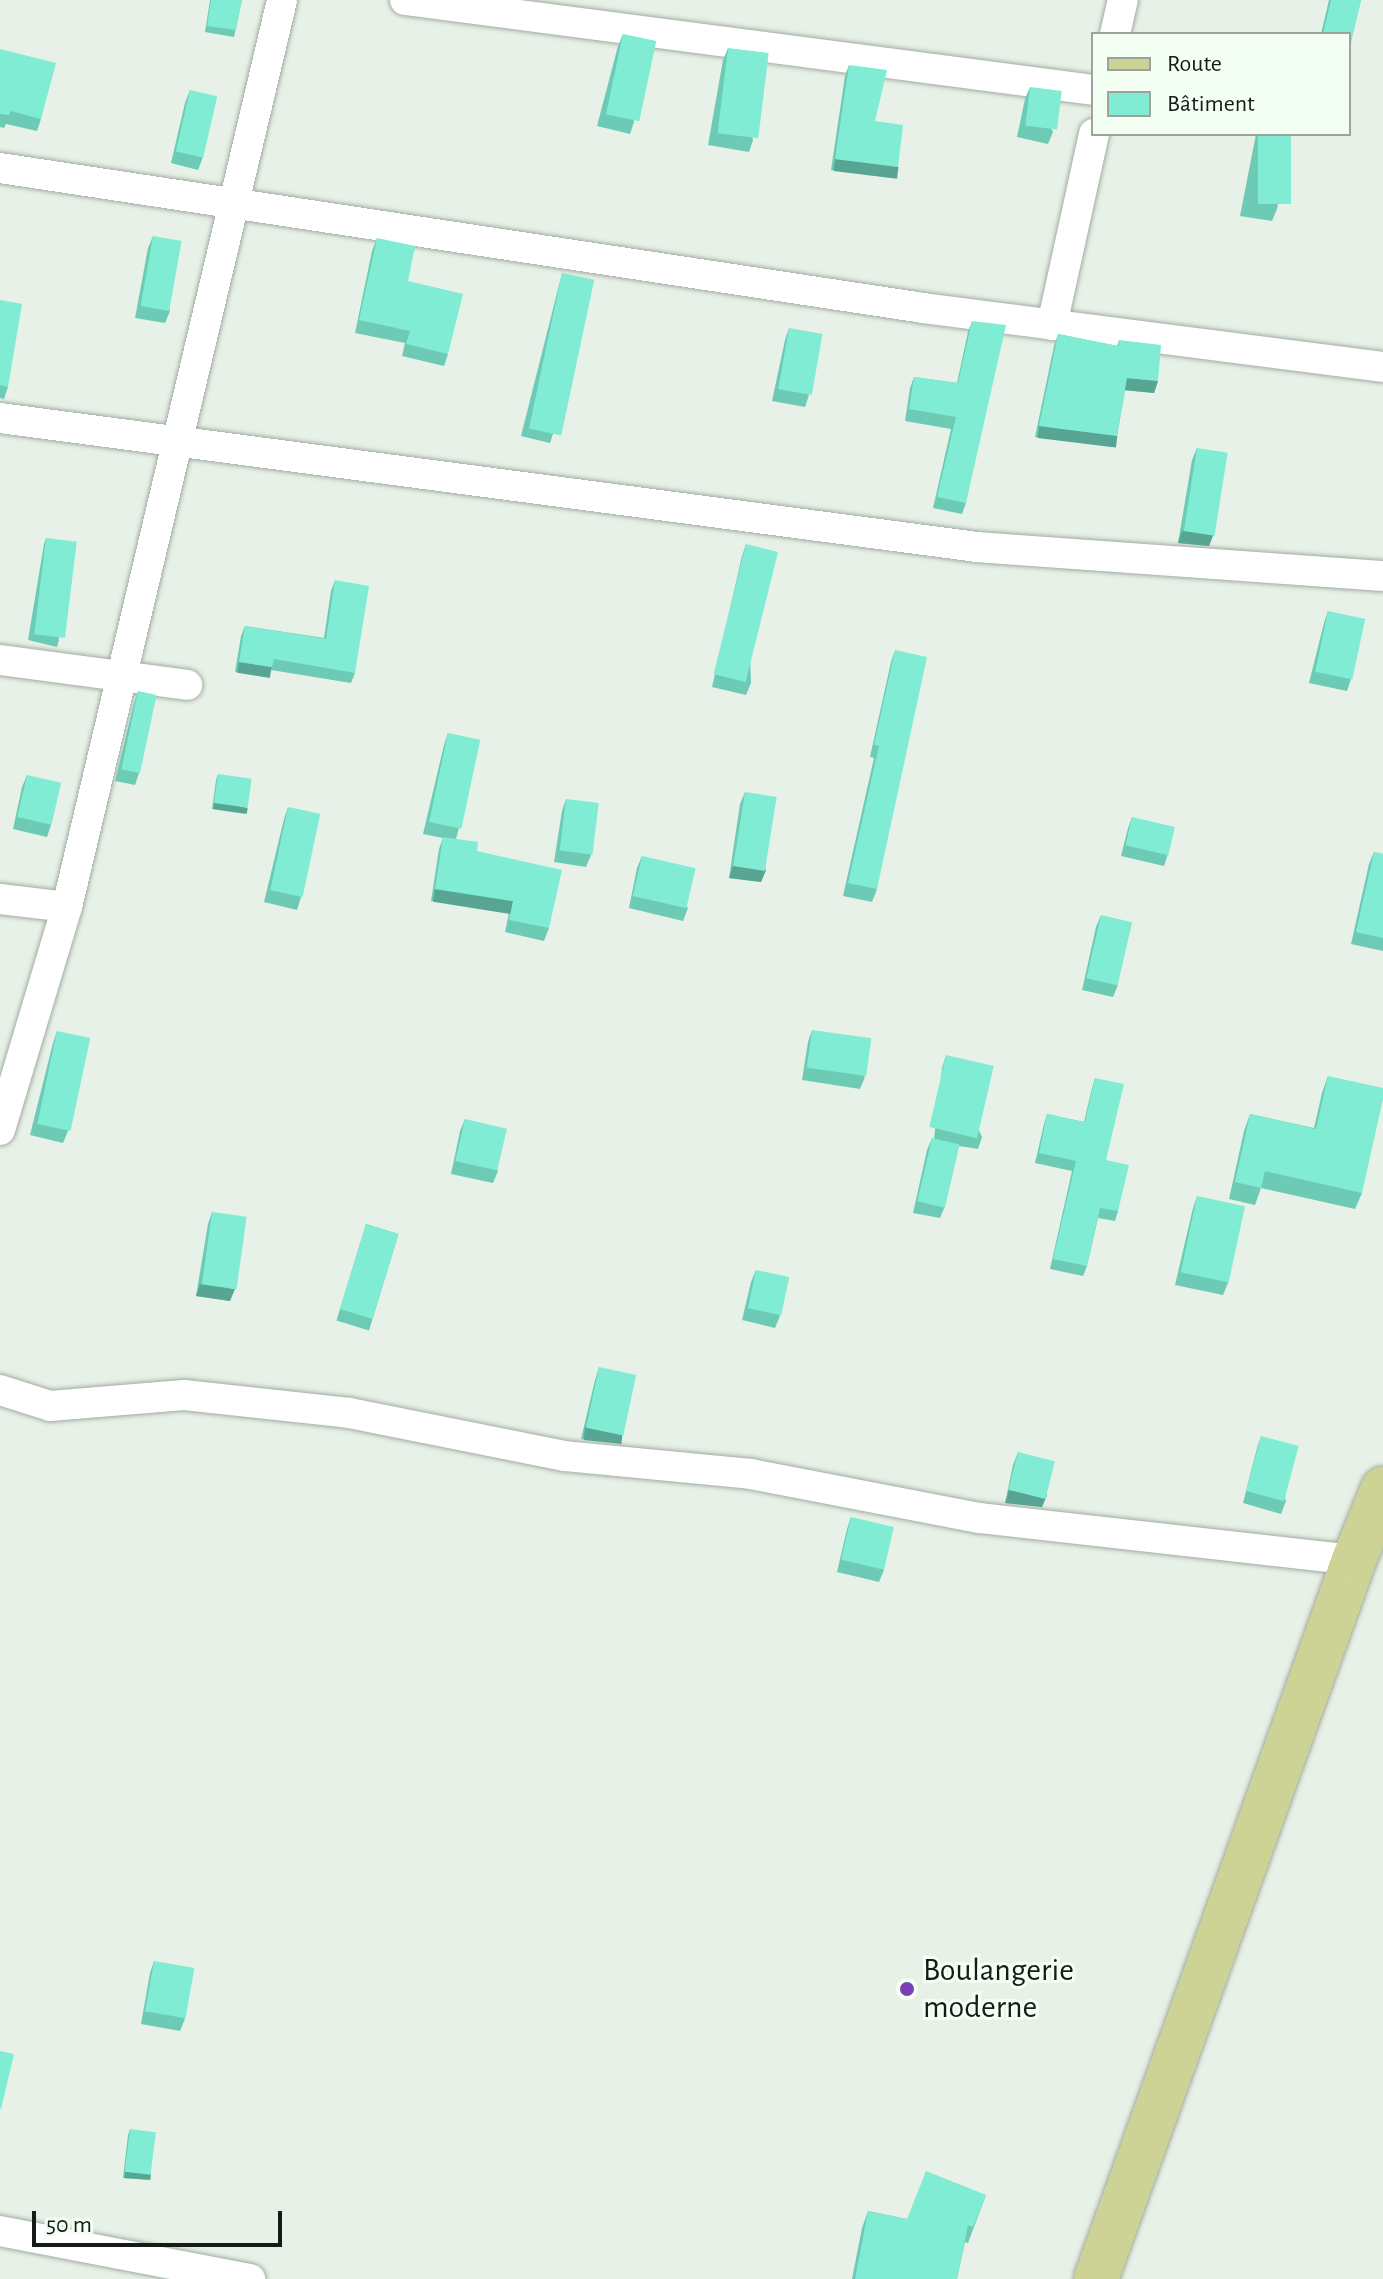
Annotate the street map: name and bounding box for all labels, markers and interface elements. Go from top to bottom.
legend [1091,32,1351,136]
text: Route [1167,52,1222,76]
text: Bâtiment [1167,92,1255,116]
place label: Boulangerie moderne [923,1952,1074,2027]
marker: Boulangerie moderne [898,1980,916,1998]
scale bar [36,2195,286,2245]
text: 50 m [46,2213,92,2237]

